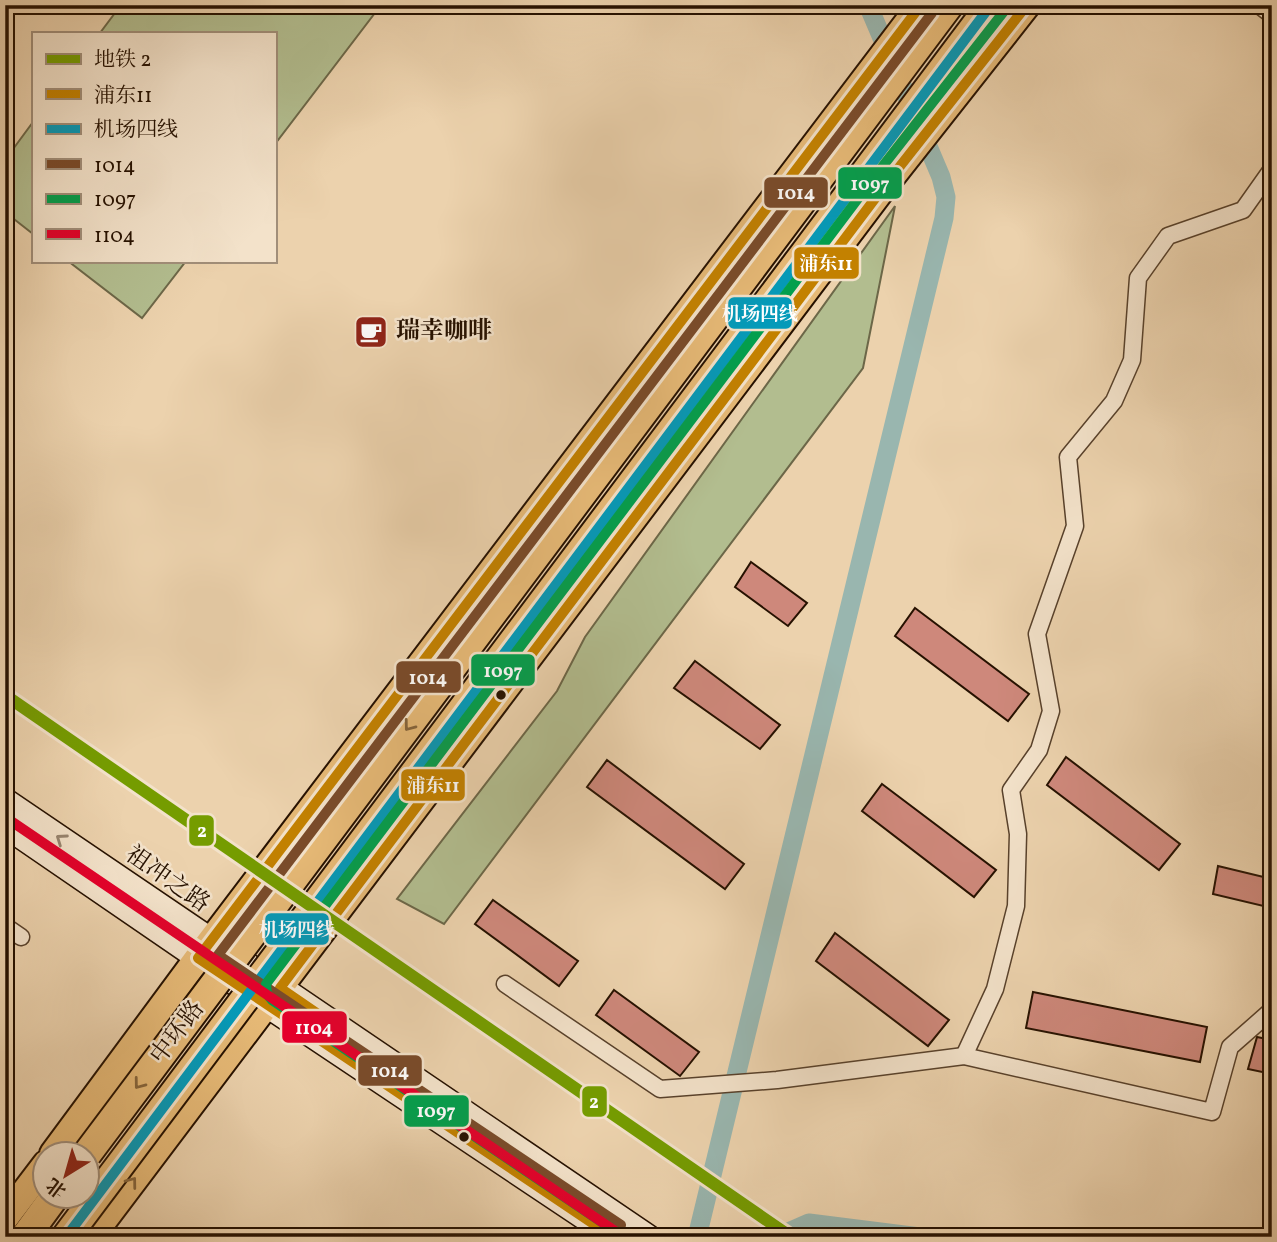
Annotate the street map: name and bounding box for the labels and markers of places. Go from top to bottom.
cafe icon: 瑞幸咖啡 [352,313,390,351]
place label: 瑞幸咖啡 [396,315,492,349]
unlabelled marker [494,688,508,702]
unlabelled marker [457,1130,471,1144]

